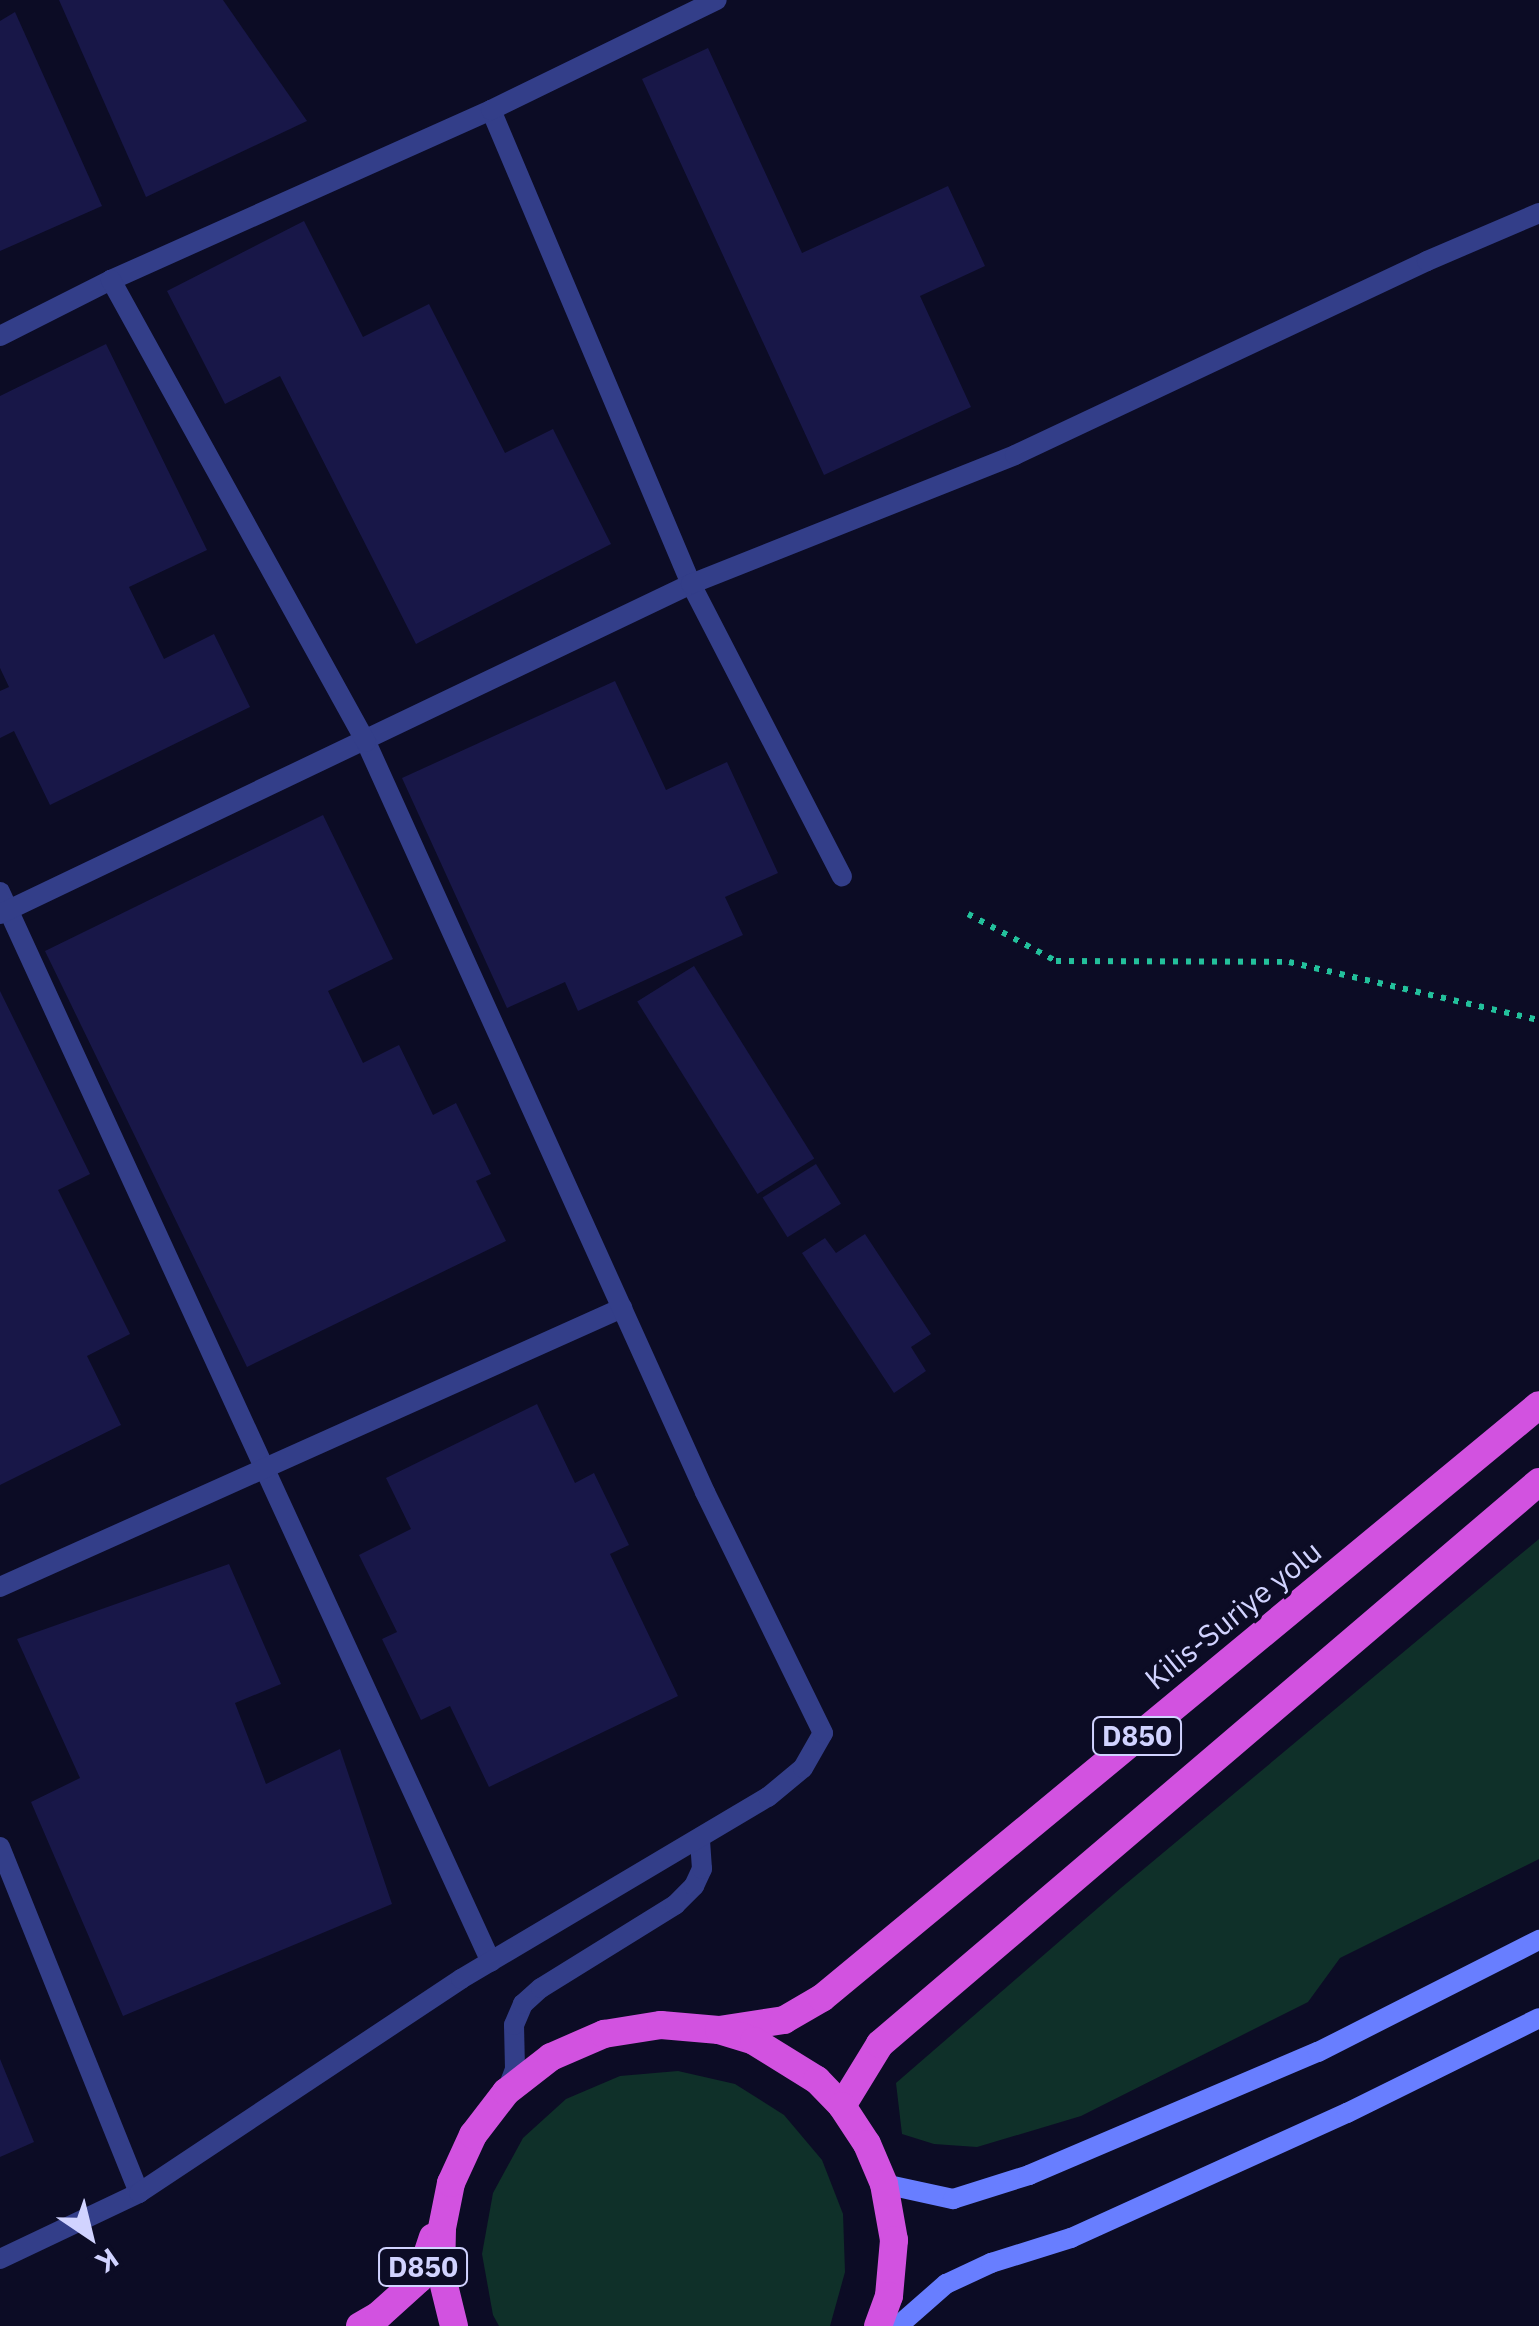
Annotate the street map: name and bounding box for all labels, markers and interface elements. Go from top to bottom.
street label: Kilis-Suriye yolu [1138,1533,1328,1697]
road number: D850 [1092,1713,1182,1759]
north arrow [40,2186,140,2286]
text: K [89,2240,126,2282]
road number: D850 [378,2244,468,2290]

